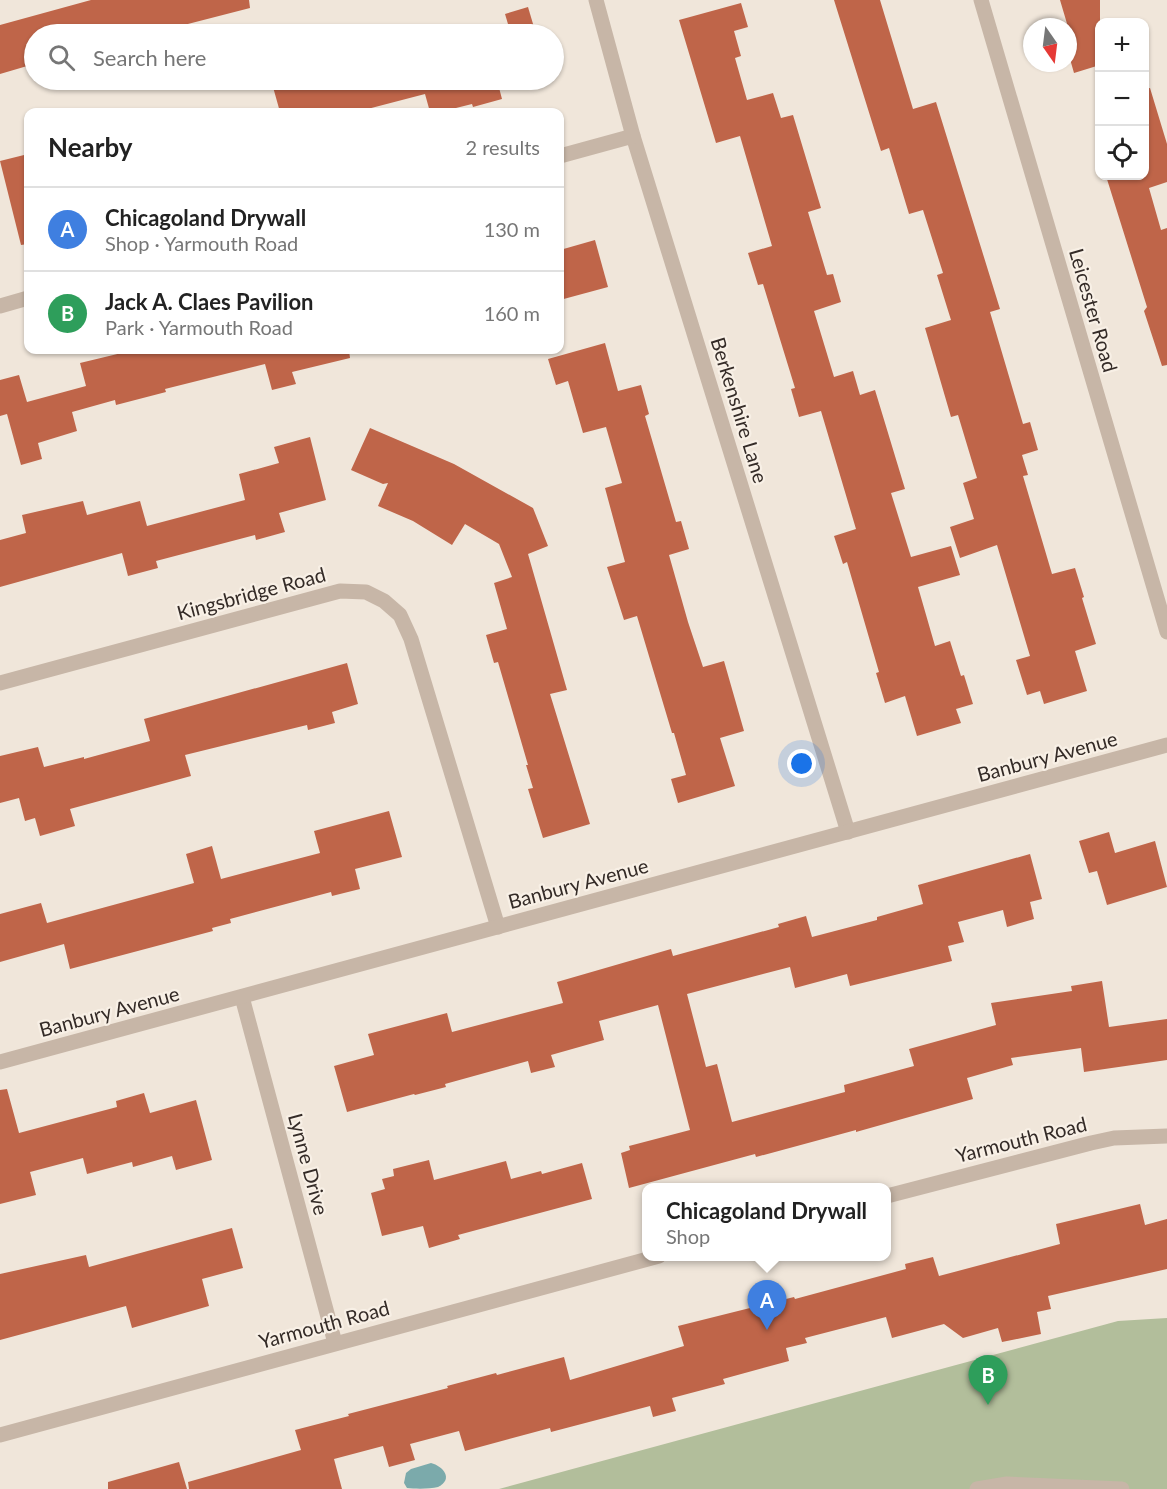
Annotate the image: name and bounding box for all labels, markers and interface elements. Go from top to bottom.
north arrow [1023,18,1077,72]
map controls [1095,18,1149,180]
button: + [1095,18,1149,72]
search box [24,24,564,90]
icon: search [45,41,78,74]
text: Search here [93,44,206,71]
button: − [1095,72,1149,126]
button: locate [1095,126,1149,180]
text: Nearby [48,131,133,163]
text: 2 results [465,135,540,159]
text: Chicagoland Drywall [105,204,306,231]
text: A [61,217,74,241]
text: 130 m [484,217,540,241]
text: Shop · Yarmouth Road [105,231,298,255]
street label: Leicester Road [1065,245,1123,375]
text: Jack A. Claes Pavilion [105,288,313,315]
text: B [61,301,74,325]
text: 160 m [484,301,540,325]
text: Park · Yarmouth Road [105,315,293,339]
street label: Berkenshire Lane [706,334,774,486]
street label: Kingsbridge Road [174,562,328,624]
street label: Banbury Avenue [974,726,1120,786]
your location [787,749,816,778]
street label: Banbury Avenue [505,853,651,913]
street label: Banbury Avenue [36,981,182,1041]
street label: Lynne Drive [284,1110,334,1218]
street label: Yarmouth Road [953,1111,1089,1167]
popup [642,1183,891,1261]
text: Chicagoland Drywall [666,1197,867,1224]
text: Shop [666,1224,710,1248]
pin: A [748,1280,786,1330]
street label: Yarmouth Road [256,1295,392,1353]
pin: B [968,1356,1008,1405]

